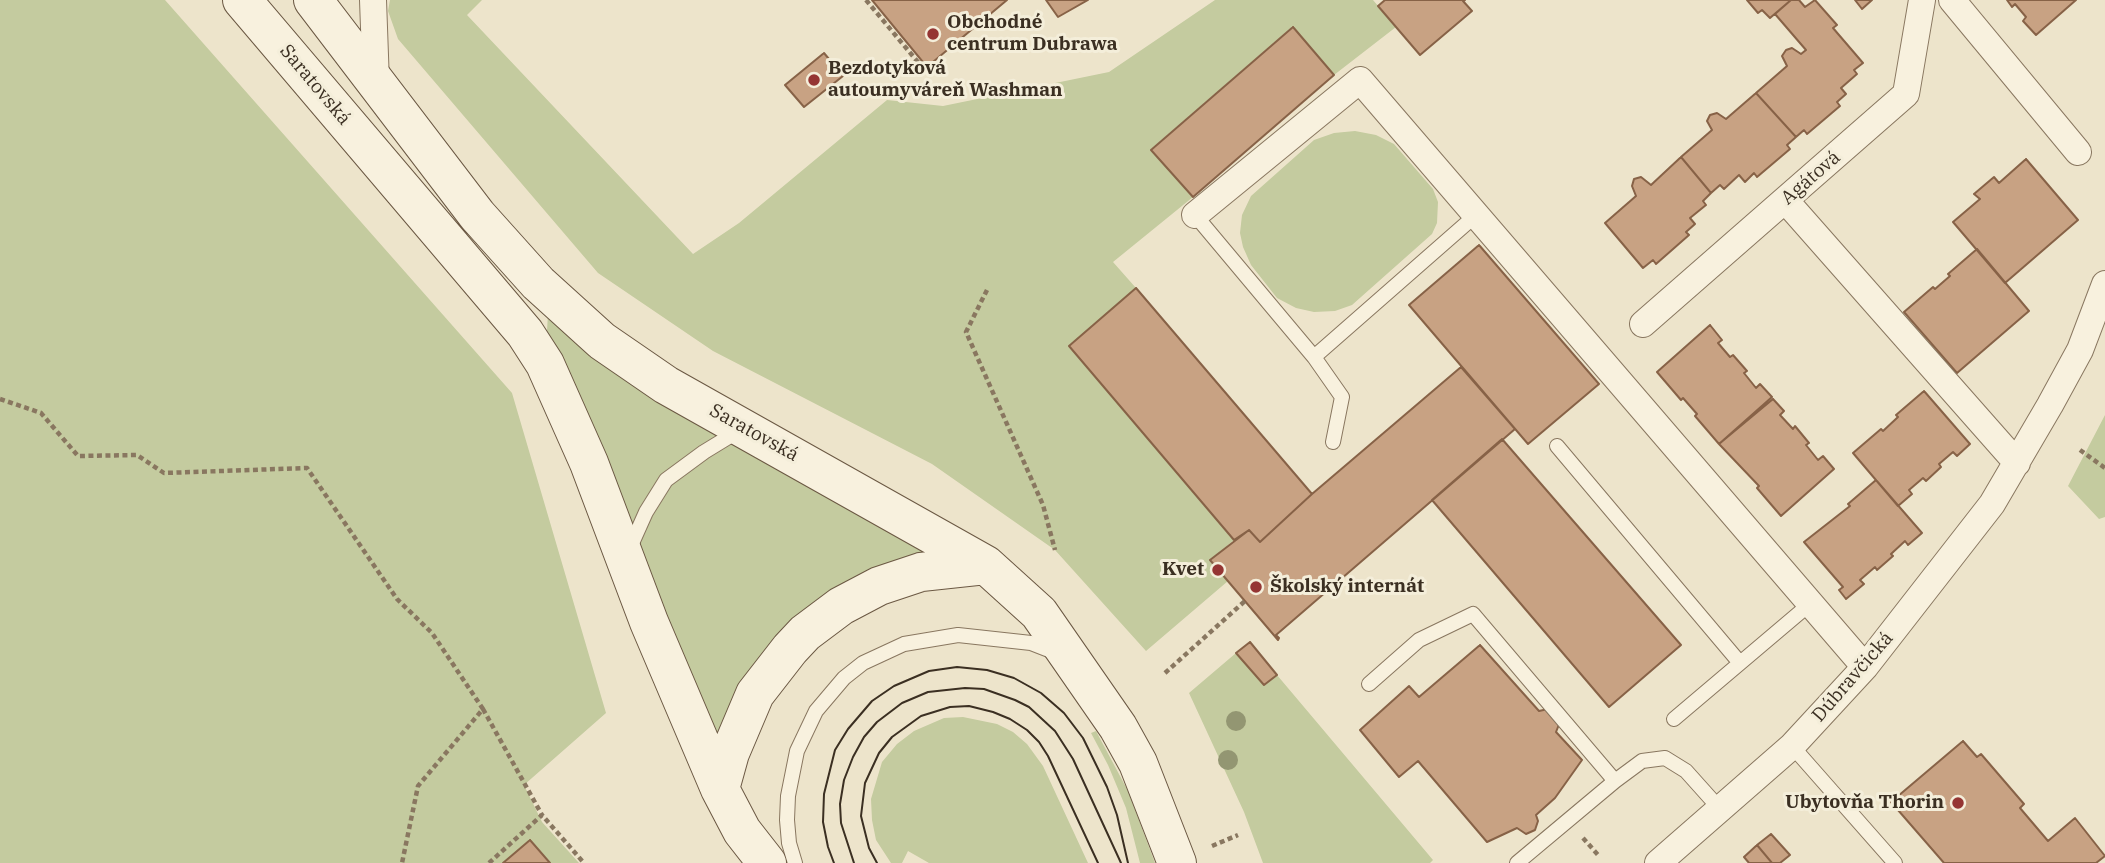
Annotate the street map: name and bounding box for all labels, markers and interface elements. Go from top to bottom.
place label: Obchodné centrum Dubrawa [947,12,1118,56]
marker: Obchodné centrum Dubrawa [925,26,941,42]
street label: Saratovská [275,40,355,130]
place label: Bezdotyková autoumyváreň Washman [828,58,1063,102]
marker: Bezdotyková autoumyváreň Washman [806,72,822,88]
street label: Agátová [1777,146,1845,210]
street label: Saratovská [705,399,803,467]
place label: Kvet [1162,559,1204,581]
marker: Kvet [1210,562,1226,578]
place label: Školský internát [1270,576,1424,598]
marker: Školský internát [1248,579,1264,595]
street label: Dúbravčická [1808,627,1898,727]
place label: Ubytovňa Thorin [1785,792,1944,814]
marker: Ubytovňa Thorin [1950,795,1966,811]

